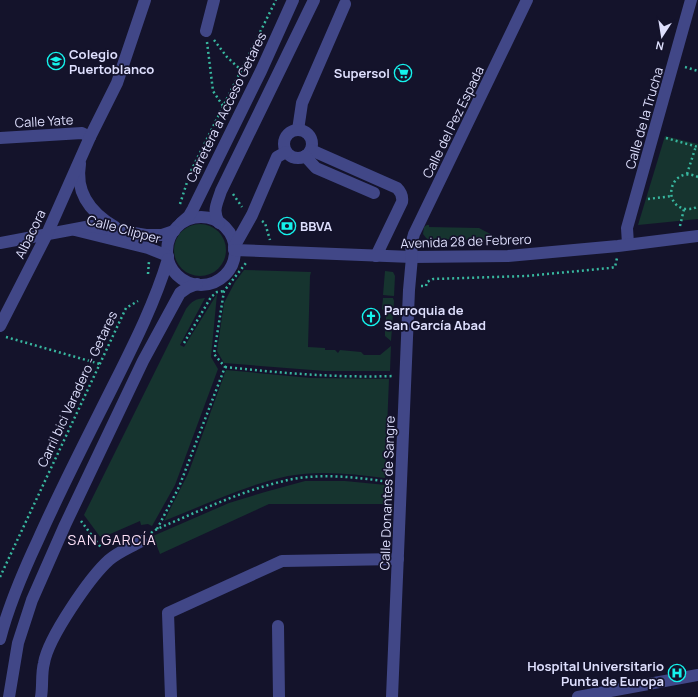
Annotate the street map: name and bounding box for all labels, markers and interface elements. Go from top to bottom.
north arrow [642,16,682,56]
street label: Carretera a Acceso Getares [182,29,270,185]
text: N [654,38,665,54]
place label: Colegio Puertoblanco [69,45,154,78]
school or university icon: Colegio Puertoblanco [46,51,66,71]
supermarket icon: Supersol [393,63,413,83]
street label: Calle del Pez Espada [418,63,488,181]
place label: Supersol [334,64,390,82]
street label: Calle de la Trucha [621,65,667,171]
street label: Calle Yate [14,110,74,132]
street label: Albacora [10,206,50,262]
street label: Calle Clipper [85,210,163,248]
bank icon: BBVA [277,216,297,236]
place label: BBVA [300,217,332,235]
street label: Avenida 28 de Febrero [400,230,532,252]
place label: Parroquia de San García Abad [384,301,486,334]
church icon: Parroquia de San García Abad [361,307,381,327]
street label: Carril bici Varadero - Getares [33,308,121,470]
street label: Calle Donantes de Sangre [375,415,399,571]
district label: SAN GARCÍA [67,530,157,549]
place label: Hospital Universitario Punta de Europa [527,657,664,690]
hospital icon: Hospital Universitario Punta de Europa [667,663,687,683]

